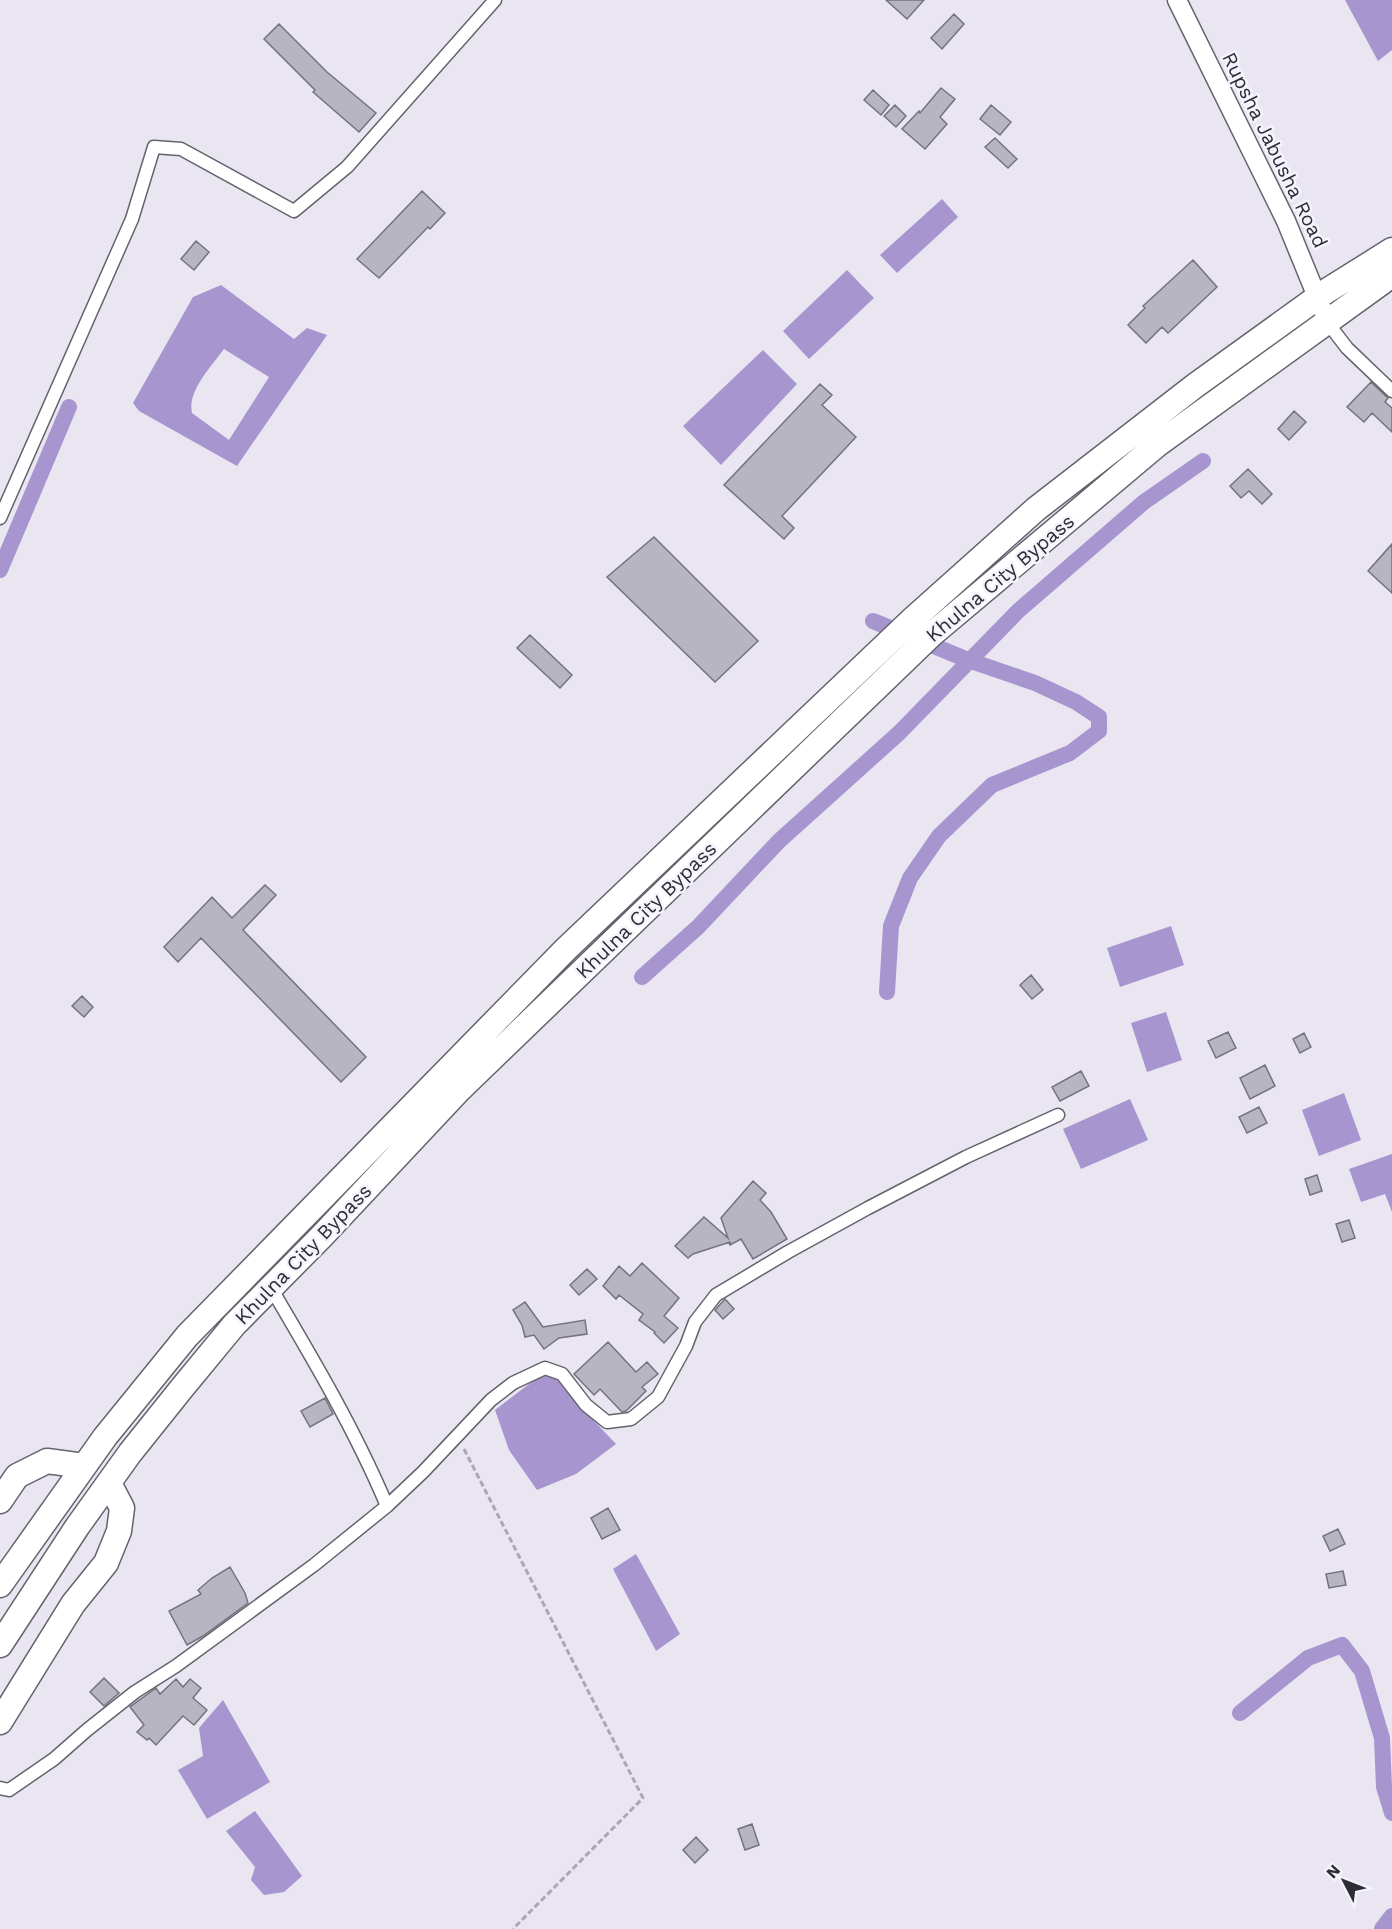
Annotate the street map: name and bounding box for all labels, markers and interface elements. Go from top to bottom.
street label: Rupsha Jabusha Road [1217,48,1333,252]
street label: Khulna City Bypass [921,509,1079,647]
street label: Khulna City Bypass [571,837,721,983]
street label: Khulna City Bypass [230,1179,376,1329]
north arrow [1314,1851,1374,1911]
text: N [1322,1861,1344,1882]

